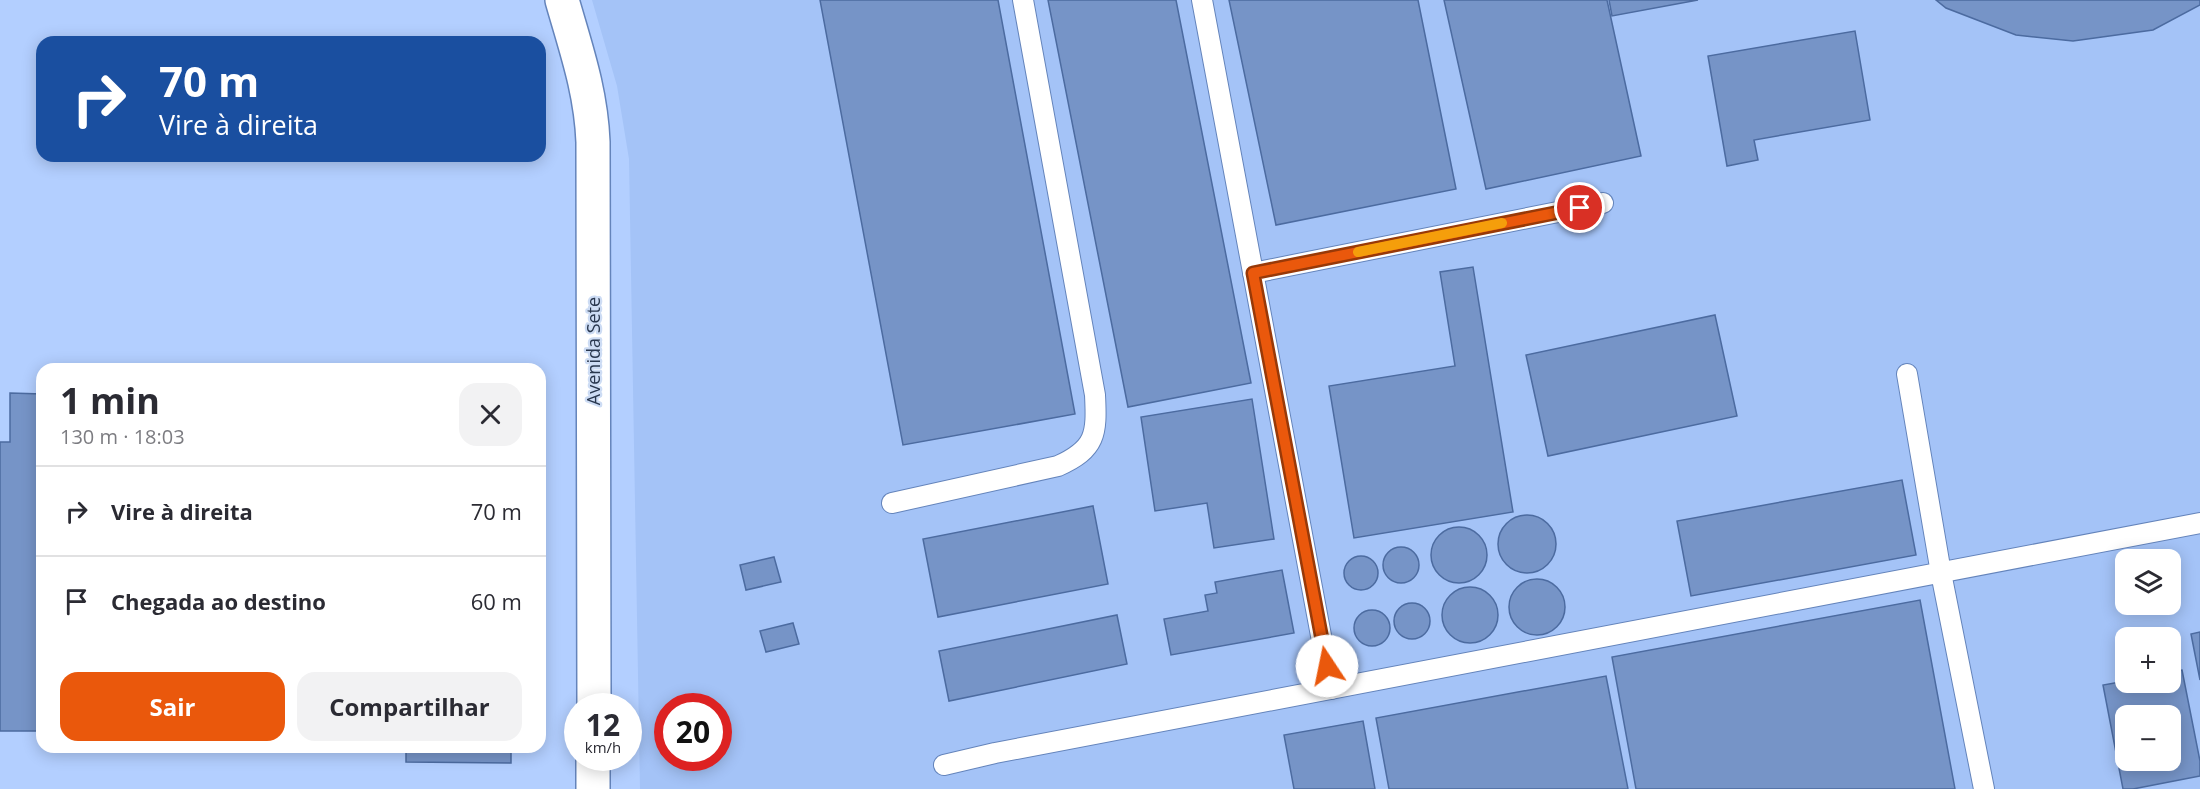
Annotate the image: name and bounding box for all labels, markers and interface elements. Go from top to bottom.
text: 70 m [159,52,259,109]
icon: right [60,60,138,138]
text: Vire à direita [159,106,318,143]
pin [1554,182,1605,233]
icon: arrive [1563,191,1596,224]
street label: Avenida Sete [581,297,605,405]
text: 1 min [60,376,160,425]
button: close [459,383,522,446]
text: 130 m · 18:03 [60,423,185,450]
icon: right [60,495,93,528]
text: Vire à direita [111,496,253,526]
text: 70 m [471,496,522,526]
map controls [2115,549,2181,771]
button: layers [2115,549,2181,615]
icon: arrive [60,585,93,618]
text: Chegada ao destino [111,586,326,616]
text: 60 m [471,586,522,616]
button: + [2115,627,2181,693]
position arrow [1295,634,1359,698]
button: Sair [60,672,285,741]
button: Compartilhar [297,672,522,741]
speed limit sign: 20 [654,693,732,771]
text: 12 [586,704,620,745]
button: − [2115,705,2181,771]
text: km/h [585,737,621,757]

